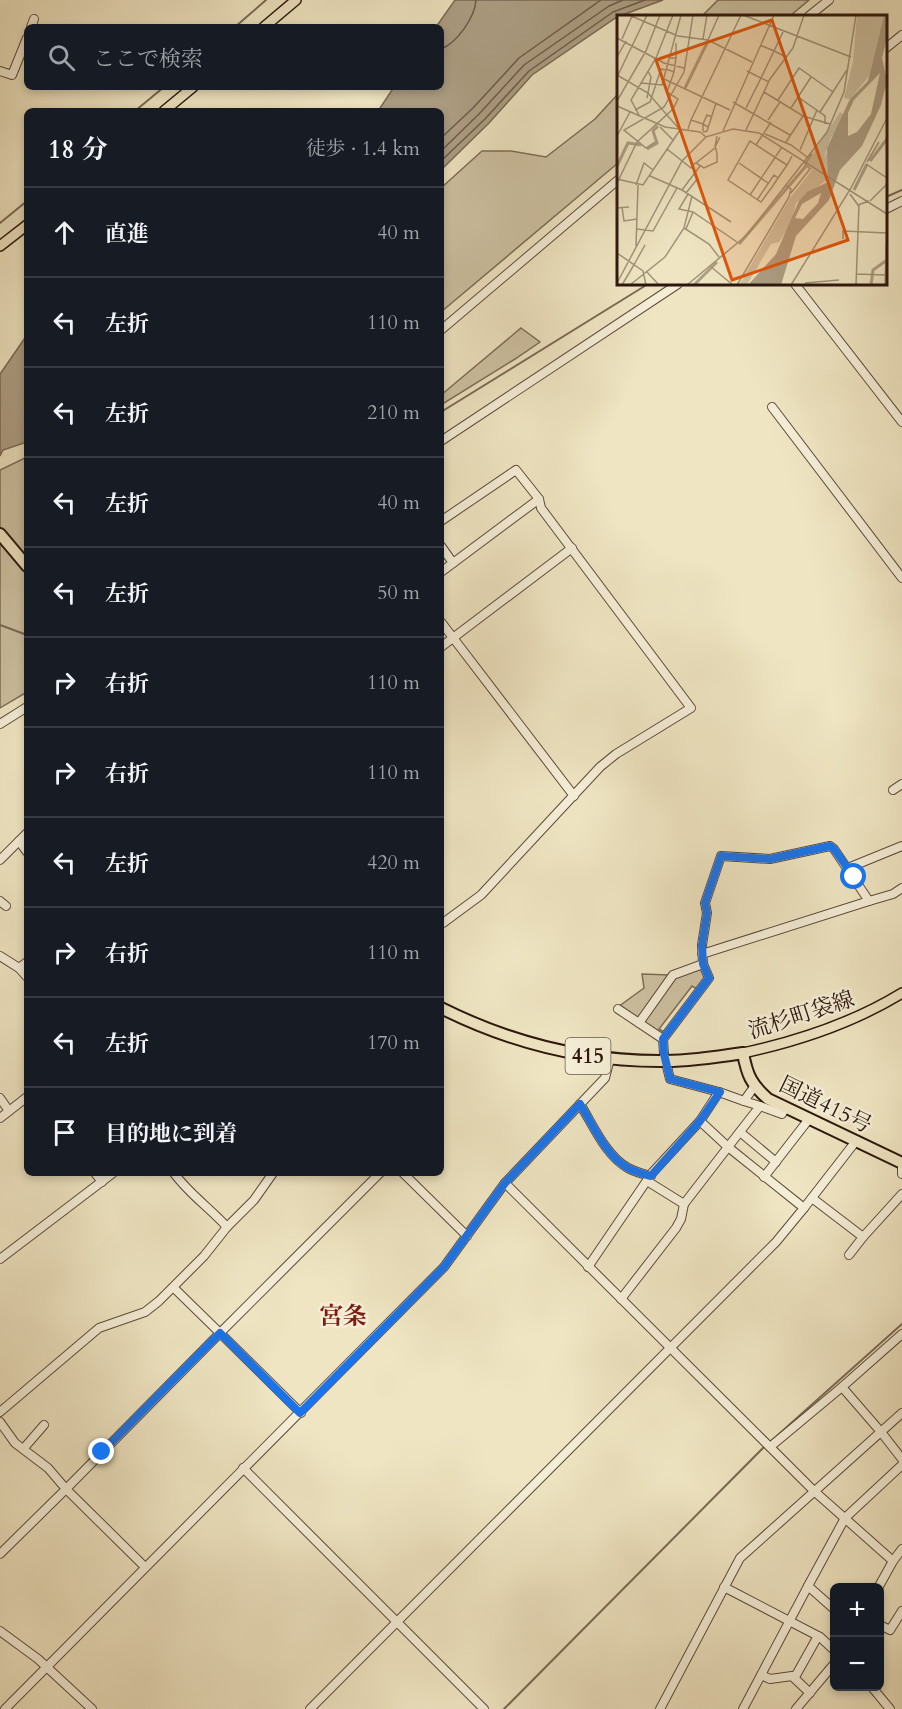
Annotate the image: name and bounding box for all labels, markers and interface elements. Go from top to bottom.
inset map [617,15,887,285]
search box [24,24,444,90]
icon: search [45,41,78,74]
text: ここで検索 [93,44,203,74]
text: 18 分 [48,132,108,167]
text: 徒歩 · 1.4 km [306,135,420,162]
icon: ahead [48,216,81,249]
text: 直進 [105,219,149,249]
text: 40 m [377,219,420,246]
icon: left [48,306,81,339]
text: 左折 [105,309,149,339]
text: 110 m [367,309,420,336]
icon: left [48,396,81,429]
text: 左折 [105,399,149,429]
text: 210 m [367,399,420,426]
icon: left [48,486,81,519]
text: 左折 [105,489,149,519]
text: 40 m [377,489,420,516]
icon: left [48,576,81,609]
text: 左折 [105,579,149,609]
text: 50 m [377,579,420,606]
icon: right [48,666,81,699]
text: 右折 [105,669,149,699]
text: 110 m [367,669,420,696]
icon: right [48,756,81,789]
text: 右折 [105,759,149,789]
text: 110 m [367,759,420,786]
icon: left [48,846,81,879]
text: 左折 [105,849,149,879]
text: 420 m [367,849,420,876]
route start [840,863,866,889]
icon: right [48,936,81,969]
text: 右折 [105,939,149,969]
text: 110 m [367,939,420,966]
street label: 流杉町袋線 [744,984,858,1046]
icon: left [48,1026,81,1059]
text: 左折 [105,1029,149,1059]
text: 170 m [367,1029,420,1056]
road number: 415 [566,1038,610,1074]
street label: 国道415号 [774,1070,877,1140]
icon: arrive [48,1116,81,1149]
text: 目的地に到着 [105,1119,237,1149]
district label: 宮条 [319,1300,367,1333]
route end [88,1438,114,1464]
map controls [830,1583,884,1691]
button: + [830,1583,884,1637]
button: − [830,1637,884,1691]

